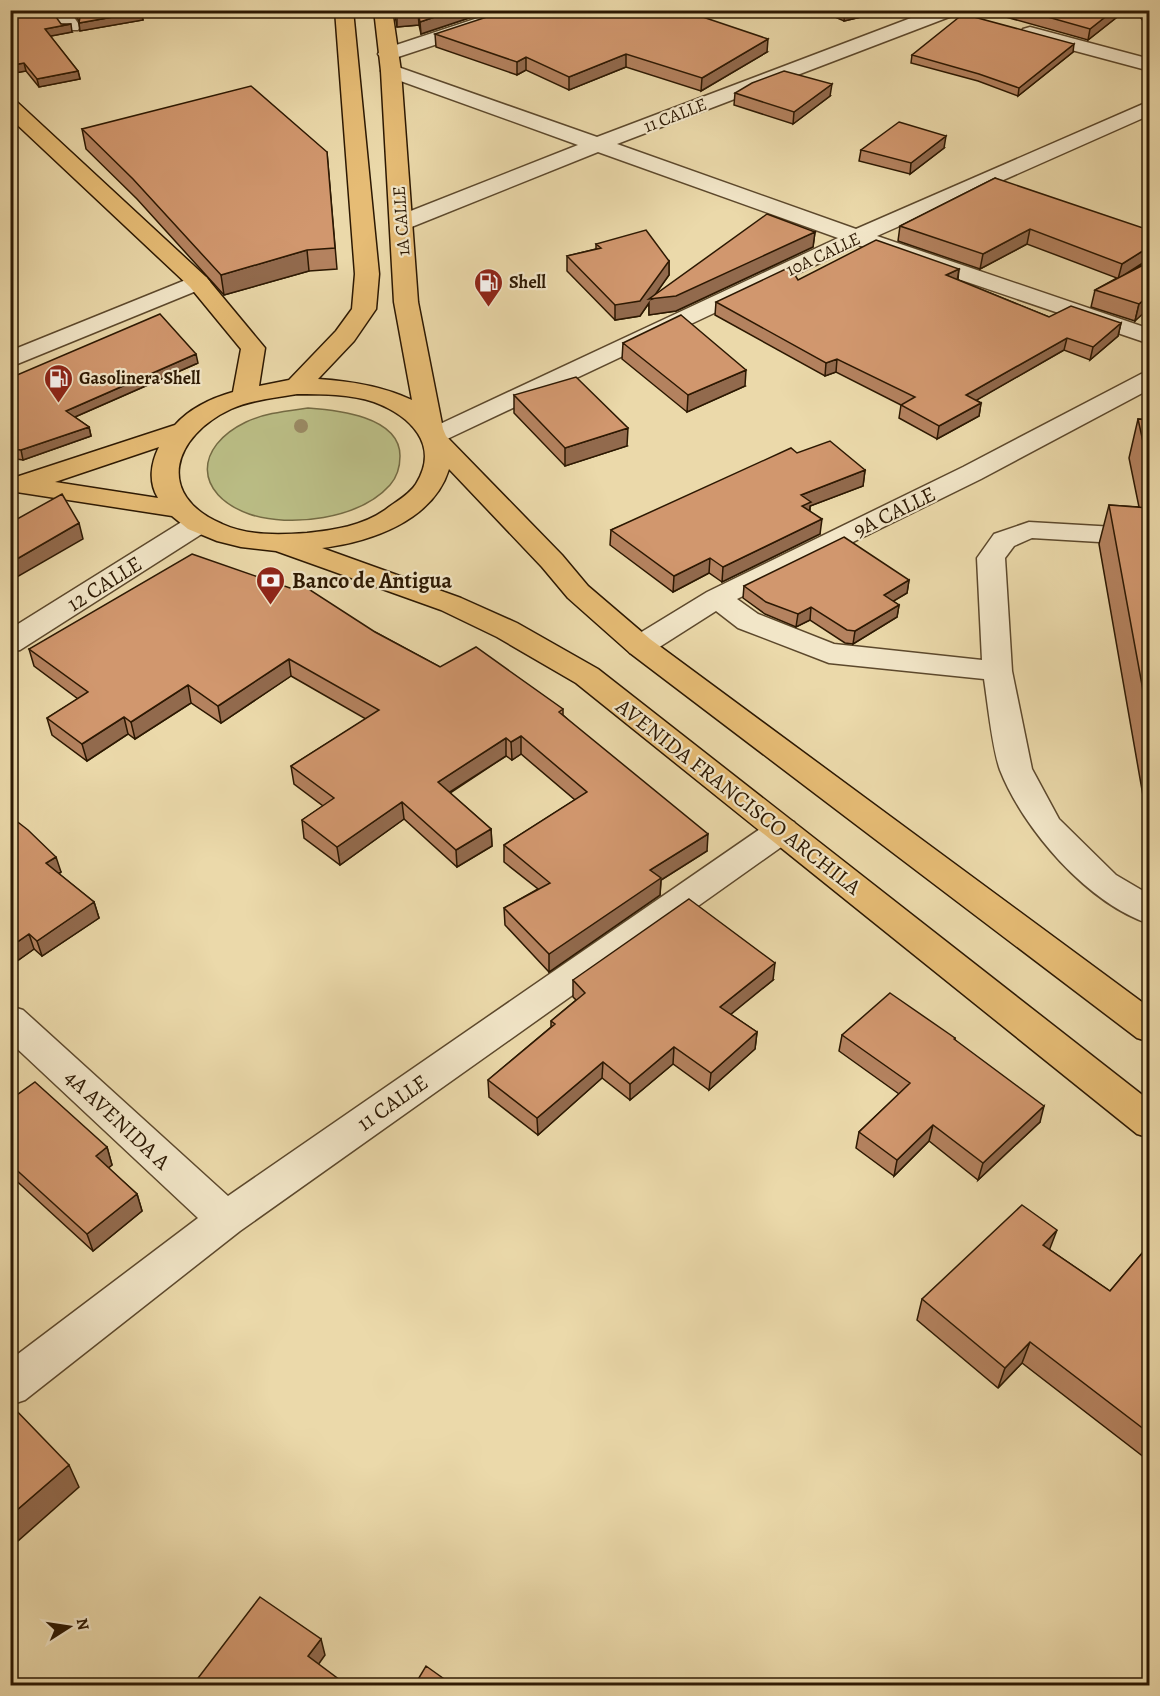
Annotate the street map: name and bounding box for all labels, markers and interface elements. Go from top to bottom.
street label: 11 CALLE [640,92,710,138]
street label: 1A CALLE [387,185,415,257]
street label: 10A CALLE [782,226,864,282]
fuel station icon: Shell [472,266,504,308]
place label: Shell [509,270,546,294]
fuel station icon: Gasolinera Shell [42,362,74,404]
place label: Gasolinera Shell [79,366,201,390]
street label: 9A CALLE [848,479,941,545]
street label: 12 CALLE [61,549,148,619]
bank icon: Banco de Antigua [255,564,287,606]
place label: Banco de Antigua [292,566,453,596]
street label: AVENIDA FRANCISCO ARCHILA [609,691,868,903]
street label: 4A AVENIDA A [58,1063,178,1177]
street label: 11 CALLE [351,1067,434,1138]
north arrow [39,1597,99,1657]
text: N [71,1616,95,1632]

